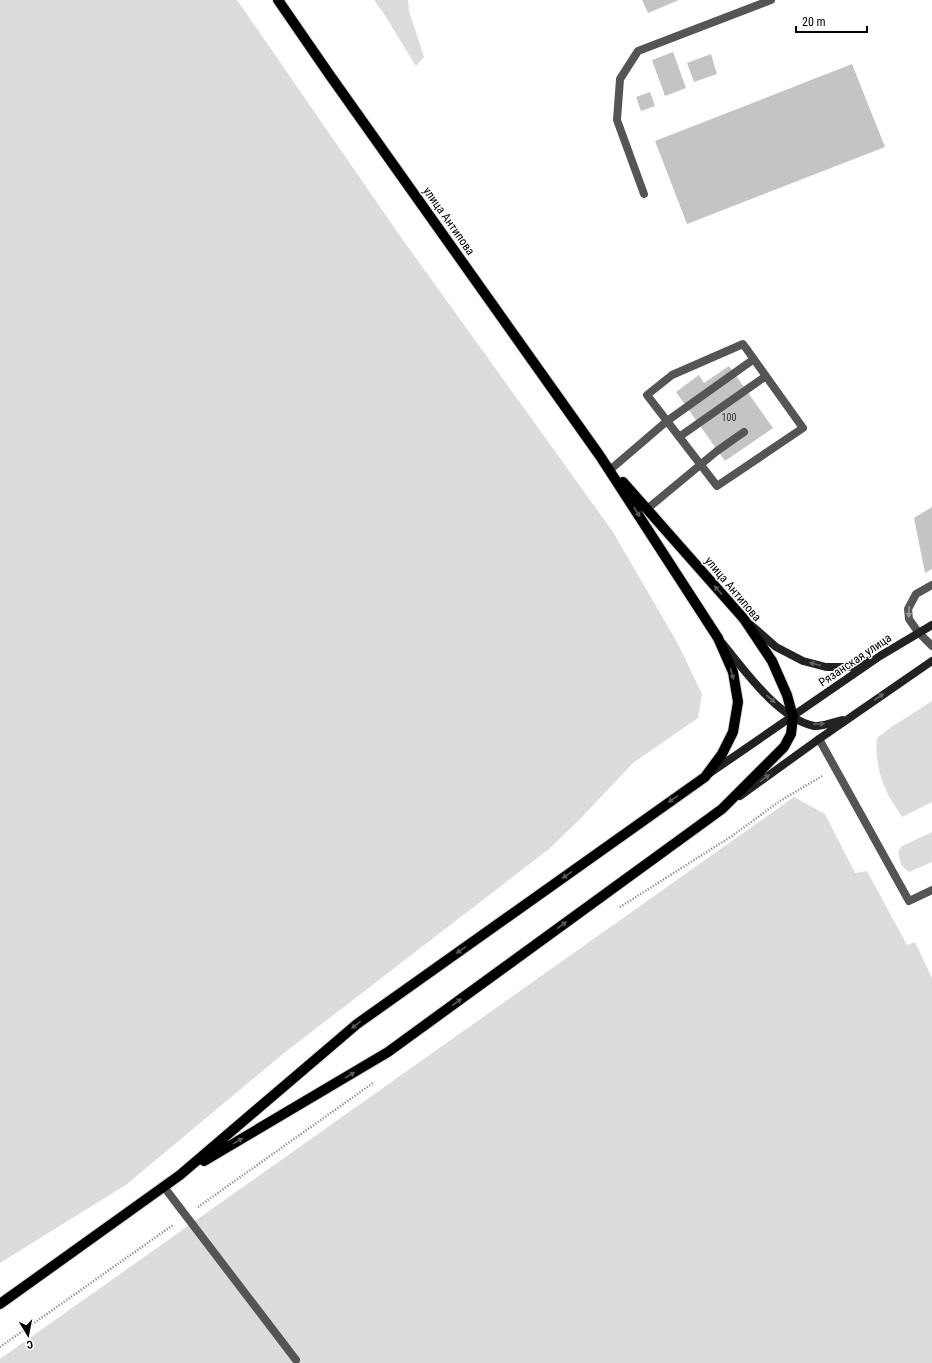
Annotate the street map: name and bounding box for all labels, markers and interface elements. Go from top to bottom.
scale bar [796,8,867,34]
text: 20 m [802,15,826,29]
street label: улица Антипова [420,184,478,258]
house number: 100 [722,412,736,423]
one-way arrow [633,506,640,518]
street label: улица Антипова [702,554,764,624]
one-way arrow [714,585,723,595]
one-way arrow [906,606,913,619]
street label: Рязанская улица [816,630,894,689]
one-way arrow [809,661,822,667]
one-way arrow [730,668,736,680]
one-way arrow [873,693,884,701]
one-way arrow [765,695,776,703]
one-way arrow [813,721,825,728]
one-way arrow [759,774,770,782]
one-way arrow [668,795,679,803]
one-way arrow [562,870,573,879]
one-way arrow [557,921,568,929]
one-way arrow [456,946,467,954]
one-way arrow [452,998,462,1006]
one-way arrow [350,1021,361,1030]
one-way arrow [344,1071,356,1078]
one-way arrow [232,1137,244,1144]
north arrow [8,1315,48,1355]
text: С [25,1337,34,1351]

